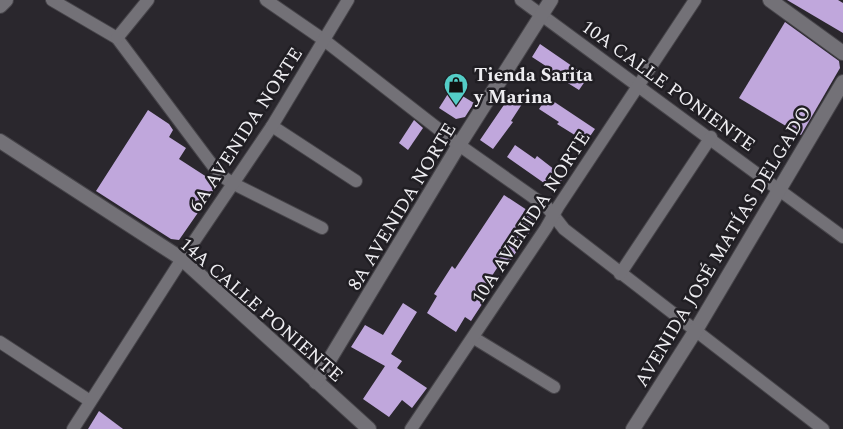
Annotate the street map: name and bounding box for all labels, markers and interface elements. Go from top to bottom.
street label: 10A CALLE PONIENTE [575,13,761,159]
street label: 6A AVENIDA NORTE [182,42,311,218]
place label: Tienda Sarita y Marina [473,61,593,112]
shop icon: Tienda Sarita y Marina [443,72,469,106]
street label: AVENIDA JOSÉ MATÍAS DELGADO [627,101,819,393]
street label: 8A AVENIDA NORTE [341,117,464,296]
street label: 10A AVENIDA NORTE [464,126,598,310]
street label: 14A CALLE PONIENTE [173,231,349,390]

